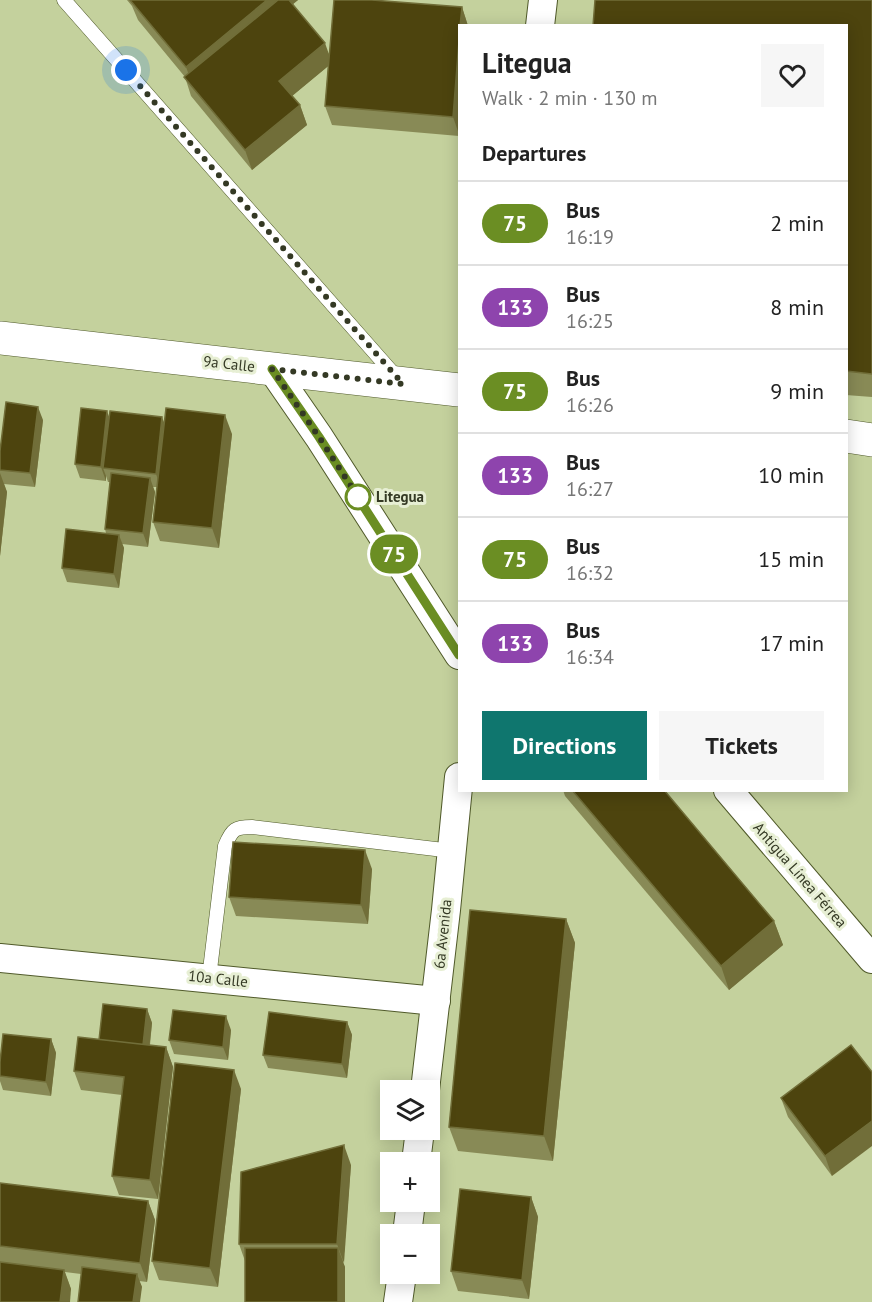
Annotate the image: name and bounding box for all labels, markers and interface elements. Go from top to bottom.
text: Litegua [482,44,572,81]
button: heart [761,44,824,107]
your location [111,55,141,85]
text: Walk · 2 min · 130 m [482,85,658,111]
text: Departures [482,139,586,167]
text: Bus [566,196,600,224]
text: 2 min [770,209,824,237]
text: 75 [503,210,527,237]
text: 16:19 [566,224,614,250]
text: Bus [566,280,600,308]
text: 8 min [770,293,824,321]
text: 133 [497,294,533,321]
text: 16:25 [566,308,614,334]
street label: 9a Calle [202,351,256,376]
text: Bus [566,364,600,392]
text: 9 min [770,377,824,405]
text: 75 [503,378,527,405]
text: 16:26 [566,392,614,418]
text: Bus [566,448,600,476]
text: 10 min [758,461,824,489]
text: 133 [497,462,533,489]
text: 16:27 [566,476,614,502]
marker: Litegua [345,484,371,510]
place label: Litegua [376,487,424,506]
text: Bus [566,532,600,560]
line badge: 75 [367,534,421,574]
text: 75 [382,541,406,568]
text: 15 min [758,545,824,573]
text: 75 [503,546,527,573]
text: 16:32 [566,560,614,586]
text: Bus [566,616,600,644]
text: 17 min [760,629,824,657]
text: 133 [497,630,533,657]
text: 16:34 [566,644,614,670]
button: Directions [482,711,647,780]
button: Tickets [659,711,824,780]
street label: Antigua Línea Férrea [749,818,851,931]
street label: 6a Avenida [429,898,456,970]
street label: 10a Calle [187,966,249,991]
map controls [380,1080,440,1284]
button: layers [380,1080,440,1140]
button: + [380,1152,440,1212]
button: − [380,1224,440,1284]

